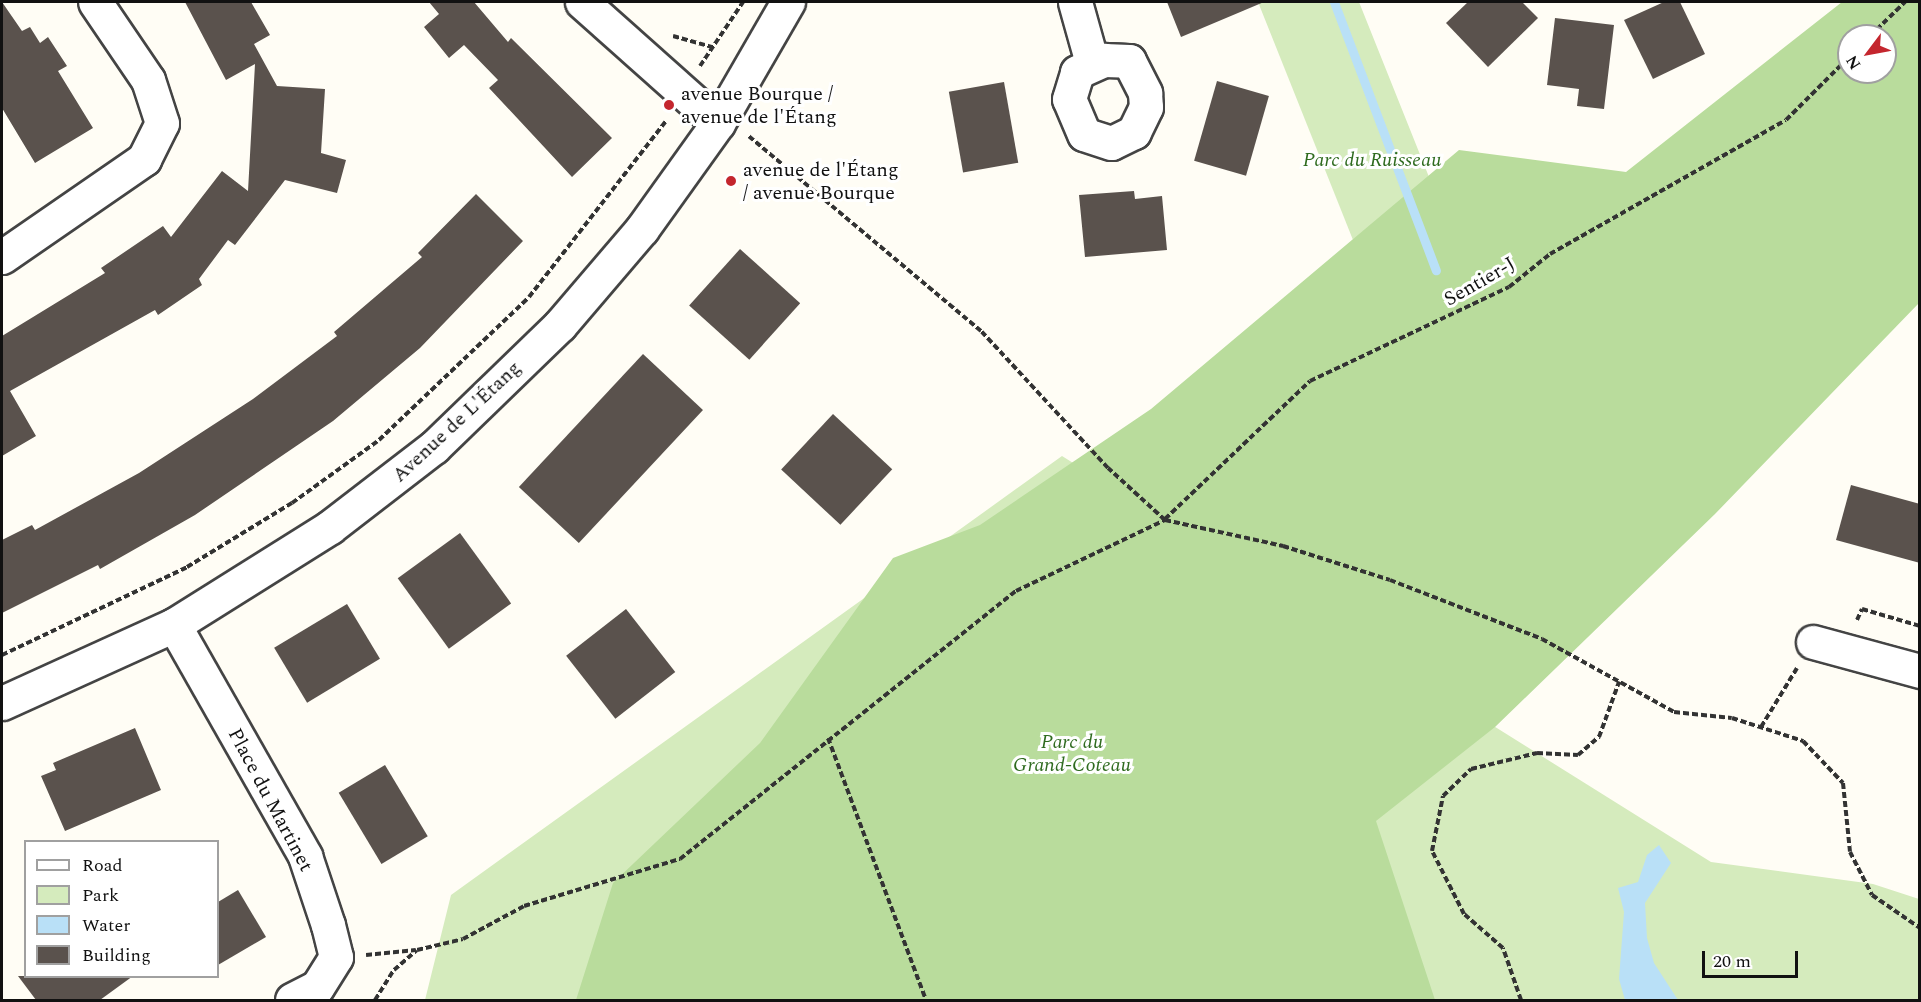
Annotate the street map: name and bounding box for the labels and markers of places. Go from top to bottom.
place label: avenue Bourque / avenue de l'Étang [681,82,837,129]
marker: avenue Bourque / avenue de l'Étang [662,98,676,112]
place label: avenue de l'Étang / avenue Bourque [743,158,899,205]
marker: avenue de l'Étang / avenue Bourque [724,174,738,188]

